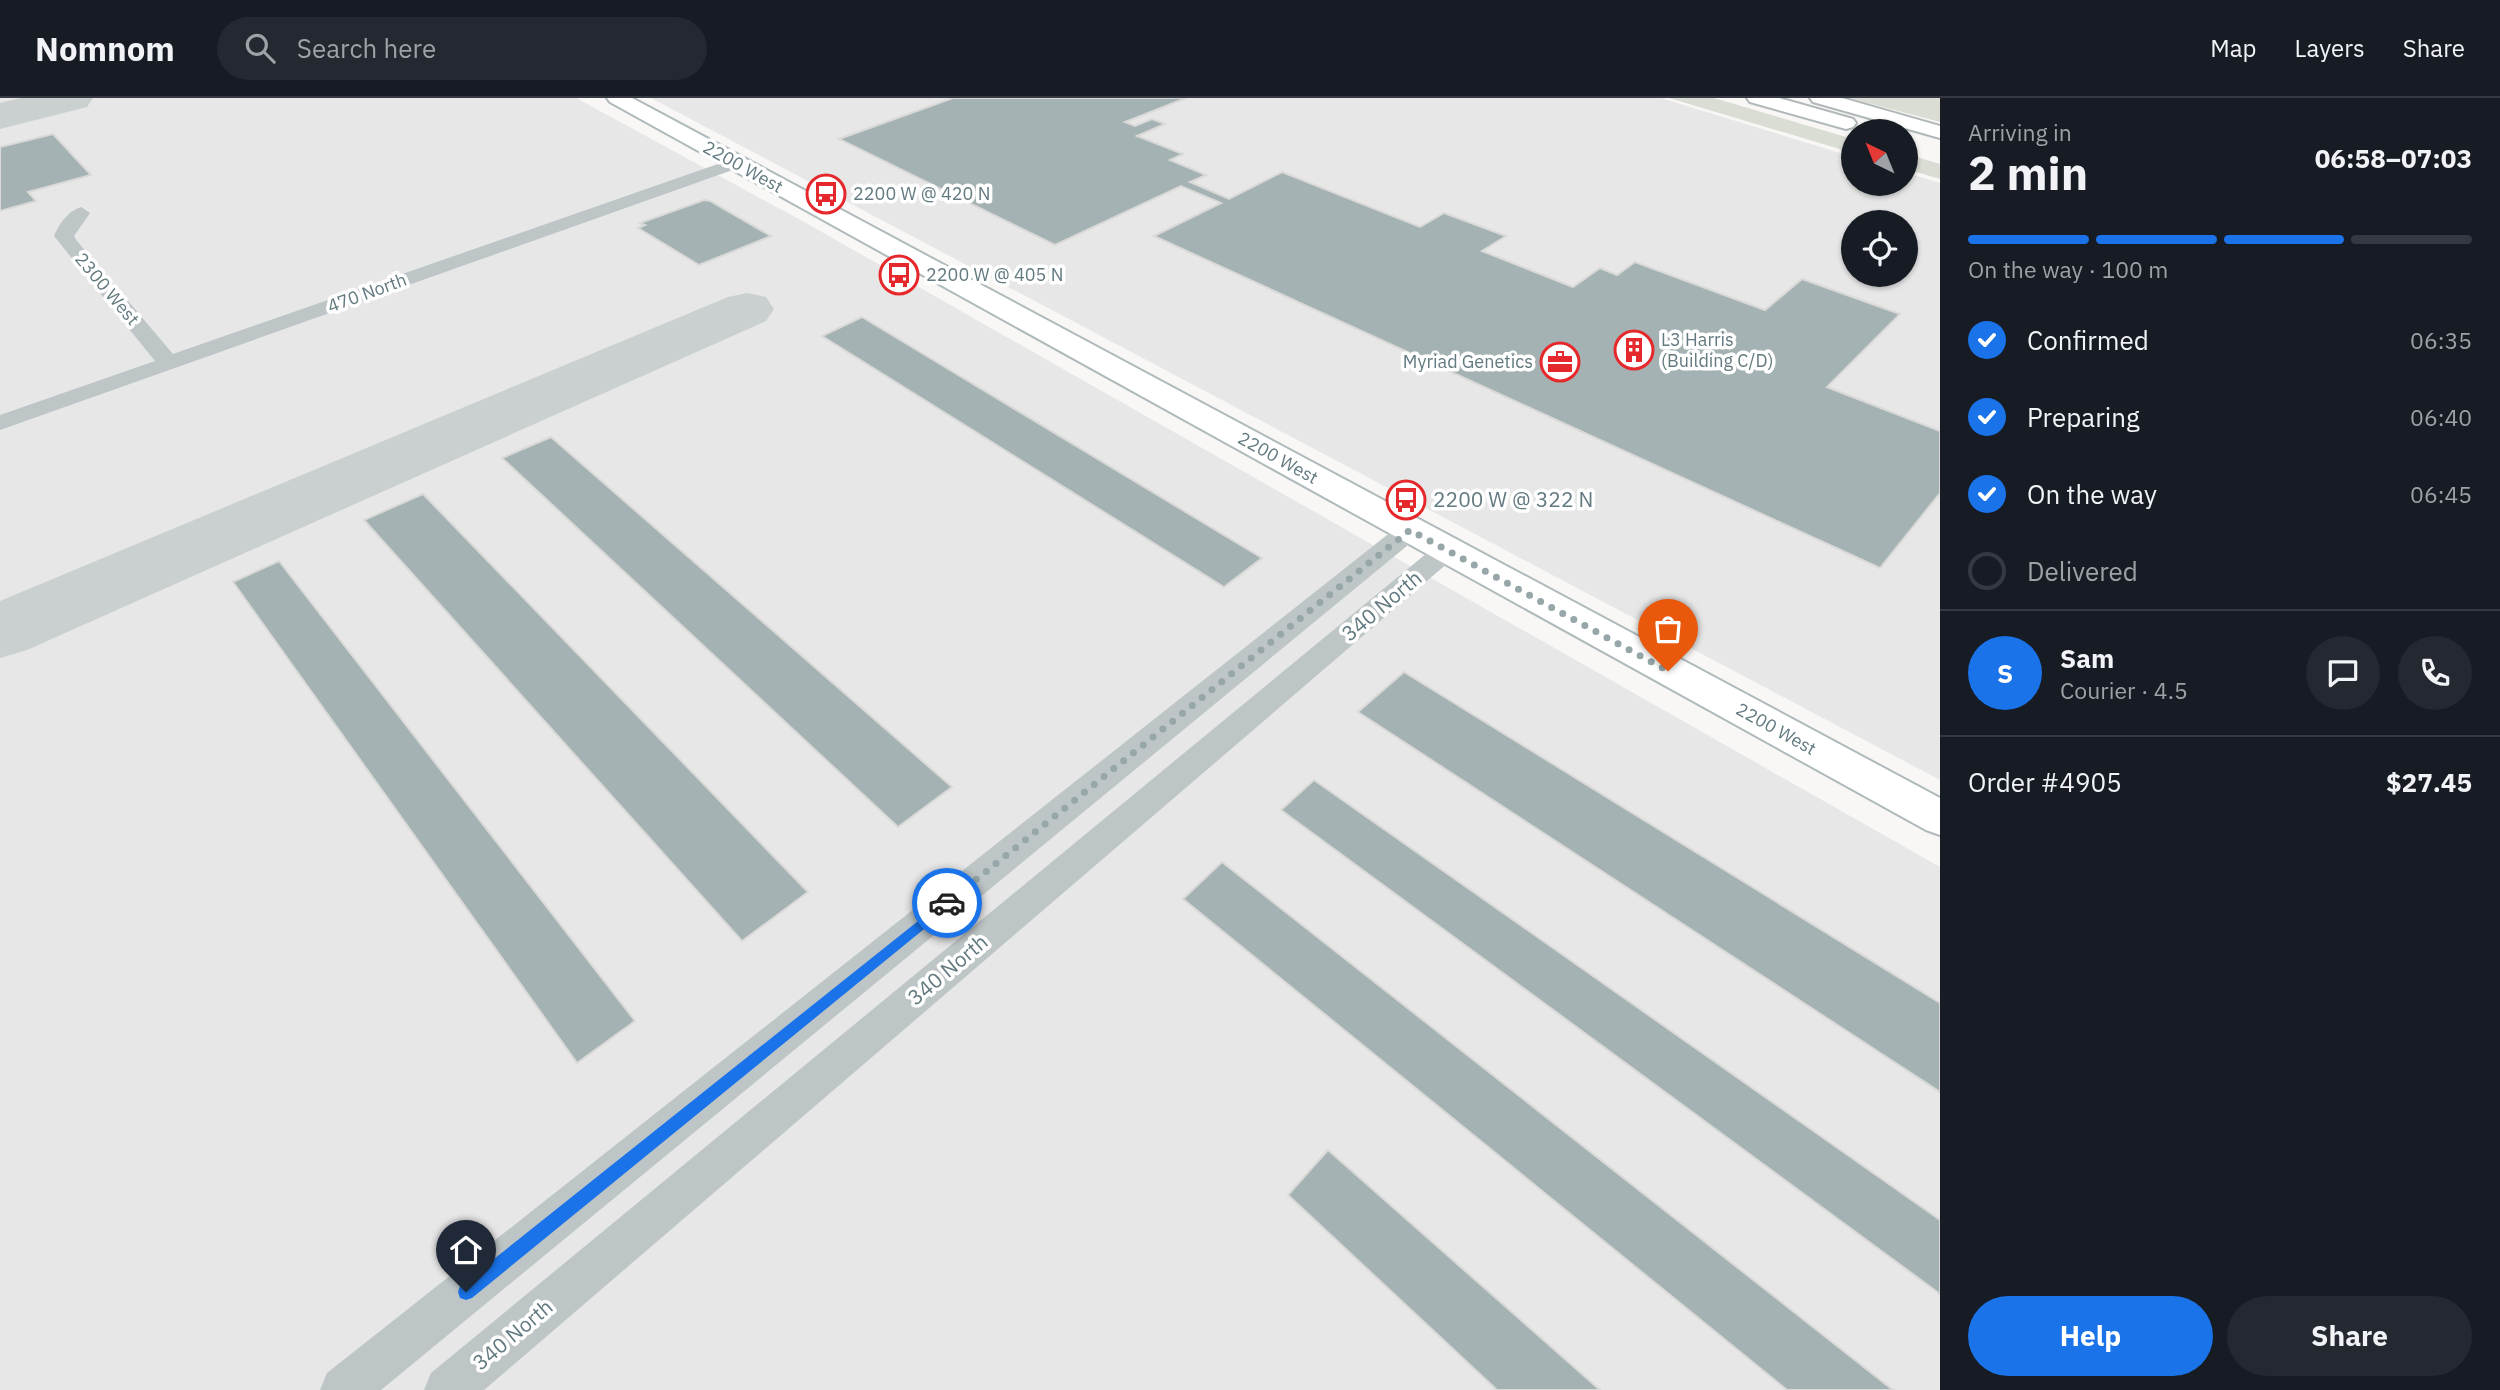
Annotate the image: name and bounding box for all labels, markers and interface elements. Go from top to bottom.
search box [217,17,707,80]
text: Nomnom [35,27,175,70]
icon: search [241,29,279,67]
text: Search here [297,31,436,65]
text: Map [2210,32,2257,64]
text: Layers [2295,32,2365,64]
text: Share [2403,32,2465,64]
text: Arriving in [1968,117,2072,147]
north arrow [1841,119,1918,196]
map controls [1841,119,1918,287]
street label: 2200 West [699,135,787,198]
text: 06:58–07:03 [2315,141,2472,175]
text: 2 min [1968,143,2088,203]
bus stop icon: 2200 W @ 420 N [805,173,847,215]
place label: 2200 W @ 420 N [853,182,990,205]
button: locate [1841,210,1918,287]
street label: 2300 West [70,248,144,330]
bus stop icon: 2200 W @ 405 N [878,254,920,296]
text: On the way · 100 m [1968,254,2168,284]
place label: 2200 W @ 405 N [926,263,1063,286]
street label: 470 North [324,268,410,317]
icon: check [1968,321,2006,359]
text: Confirmed [2027,323,2149,357]
text: 06:35 [2410,325,2472,355]
place label: L3 Harris (Building C/D) [1661,328,1774,372]
building icon: L3 Harris (Building C/D) [1613,329,1655,371]
office icon: Myriad Genetics [1539,341,1581,383]
place label: Myriad Genetics [1403,350,1533,373]
icon: check [1968,398,2006,436]
text: Preparing [2027,400,2140,434]
text: 06:40 [2410,402,2472,432]
street label: 2200 West [1234,426,1322,489]
icon: check [1968,475,2006,513]
text: On the way [2027,477,2157,511]
bus stop icon: 2200 W @ 322 N [1385,479,1427,521]
text: 06:45 [2410,479,2472,509]
place label: 2200 W @ 322 N [1433,485,1593,513]
text: Delivered [2027,554,2138,588]
street label: 340 North [1335,564,1427,647]
pin [1638,599,1698,671]
icon: bag [1649,610,1687,648]
button: chat [2306,636,2380,710]
button: phone [2398,636,2472,710]
text: Sam [2060,641,2114,675]
text: S [1997,656,2013,690]
text: Courier · 4.5 [2060,675,2188,705]
street label: 2200 West [1732,697,1820,760]
text: Order #4905 [1968,765,2122,799]
text: $27.45 [2386,765,2472,799]
courier [912,868,982,938]
icon: car [928,884,966,922]
street label: 340 North [901,928,993,1011]
pin [436,1220,496,1292]
icon: home [447,1231,485,1269]
street label: 340 North [466,1293,558,1376]
button: Help [1968,1296,2213,1376]
button: Share [2227,1296,2472,1376]

